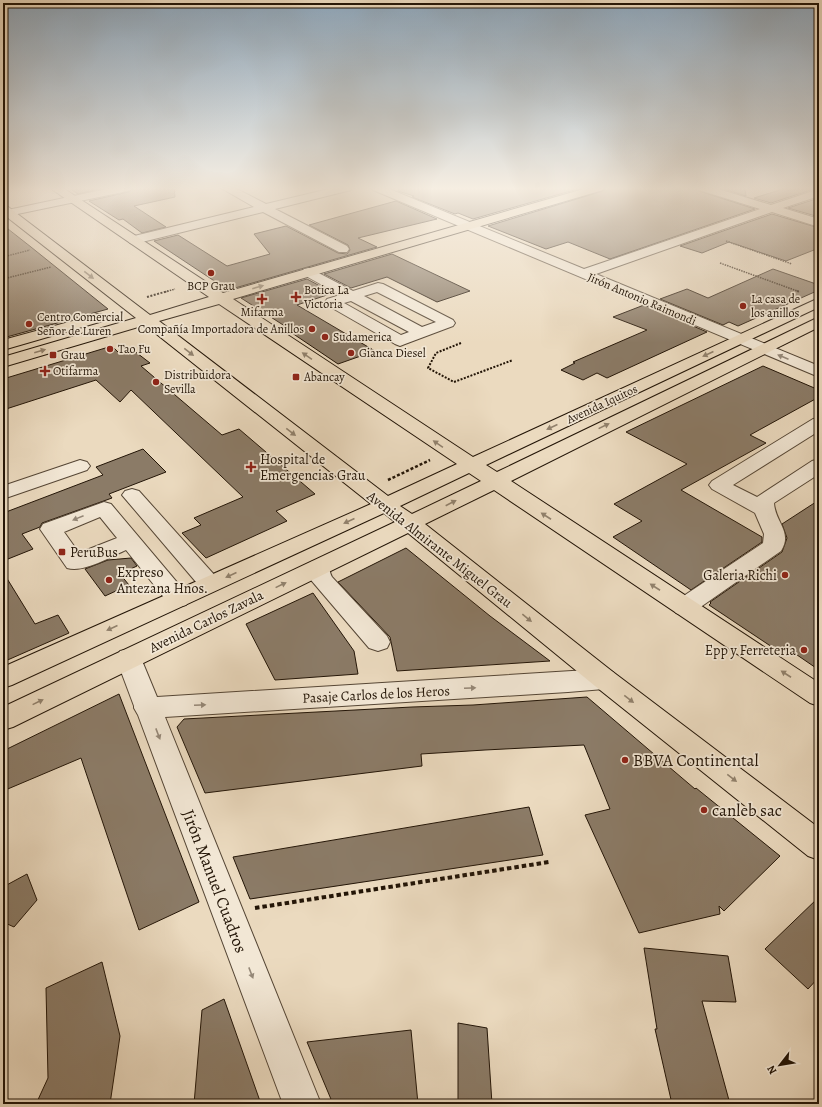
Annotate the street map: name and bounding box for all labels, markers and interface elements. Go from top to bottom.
marker: BCP Grau [206,268,216,278]
street label: Jirón Antonio Raimondi [585,269,699,329]
one-way arrow [84,270,95,279]
place label: BCP Grau [187,278,235,294]
place label: Botica La Victoria [303,282,349,312]
one-way arrow [252,284,264,290]
place label: La casa de los anillos [751,291,800,321]
marker: Botica La Victoria [291,292,301,302]
marker: Mifarma [257,294,267,304]
marker: La casa de los anillos [738,301,748,311]
place label: Mifarma [240,304,284,320]
place label: Centro Comercial Señor de Luren [37,309,123,339]
marker: Centro Comercial Señor de Luren [24,319,34,329]
place label: Compañía Importadora de Anillos [138,321,304,337]
marker: Compañía Importadora de Anillos [307,324,317,334]
place label: Sudamerica [333,329,392,345]
marker: Sudamerica [320,332,330,342]
place label: Tao Fu [118,341,151,357]
marker: Tao Fu [105,344,115,354]
place label: Gianca Diesel [359,345,426,361]
place label: Grau [61,347,86,363]
one-way arrow [35,348,47,354]
one-way arrow [183,348,194,356]
marker: Gianca Diesel [346,348,356,358]
marker: Grau [48,350,58,360]
one-way arrow [702,351,713,357]
one-way arrow [302,352,312,360]
one-way arrow [777,354,789,361]
place label: Otifarma [53,363,99,379]
marker: Otifarma [40,366,50,376]
place label: Distribuidora Sevilla [164,367,231,397]
place label: Abancay [303,369,345,385]
marker: Abancay [291,372,301,382]
marker: Distribuidora Sevilla [151,377,161,387]
street label: Avenida Iquitos [563,380,640,428]
one-way arrow [599,423,610,429]
one-way arrow [546,424,558,430]
one-way arrow [286,428,297,436]
one-way arrow [433,440,443,448]
place label: Hospital de Emergencias Grau [260,450,366,485]
marker: Hospital de Emergencias Grau [245,461,257,473]
street label: Avenida Almirante Miguel Grau [362,486,517,612]
one-way arrow [445,500,456,506]
one-way arrow [540,512,552,519]
one-way arrow [71,516,83,522]
one-way arrow [344,518,355,524]
place label: PeruBus [70,543,118,562]
marker: PeruBus [57,547,67,557]
place label: Expreso Antezana Hnos. [116,563,208,598]
place label: Galeria Richi [703,566,777,585]
marker: Galeria Richi [780,570,790,580]
one-way arrow [224,572,236,578]
marker: Expreso Antezana Hnos. [104,575,114,585]
one-way arrow [276,582,287,588]
one-way arrow [649,583,660,591]
street label: Avenida Carlos Zavala [145,585,267,658]
one-way arrow [522,613,533,622]
one-way arrow [107,625,118,631]
place label: Epp y Ferreteria [705,641,796,660]
marker: Epp y Ferreteria [799,645,809,655]
one-way arrow [781,671,792,678]
street label: Pasaje Carlos de los Heros [302,681,450,708]
one-way arrow [464,685,476,692]
one-way arrow [624,694,635,703]
one-way arrow [32,699,44,705]
one-way arrow [194,701,206,708]
one-way arrow [155,729,161,741]
place label: BBVA Continental [633,749,759,772]
marker: BBVA Continental [620,755,630,765]
one-way arrow [726,774,737,783]
place label: canleb sac [712,799,782,822]
marker: canleb sac [699,805,709,815]
street label: Jirón Manuel Cuadros [177,806,253,956]
one-way arrow [248,967,254,979]
north arrow [760,1045,800,1085]
text: N [763,1063,780,1077]

